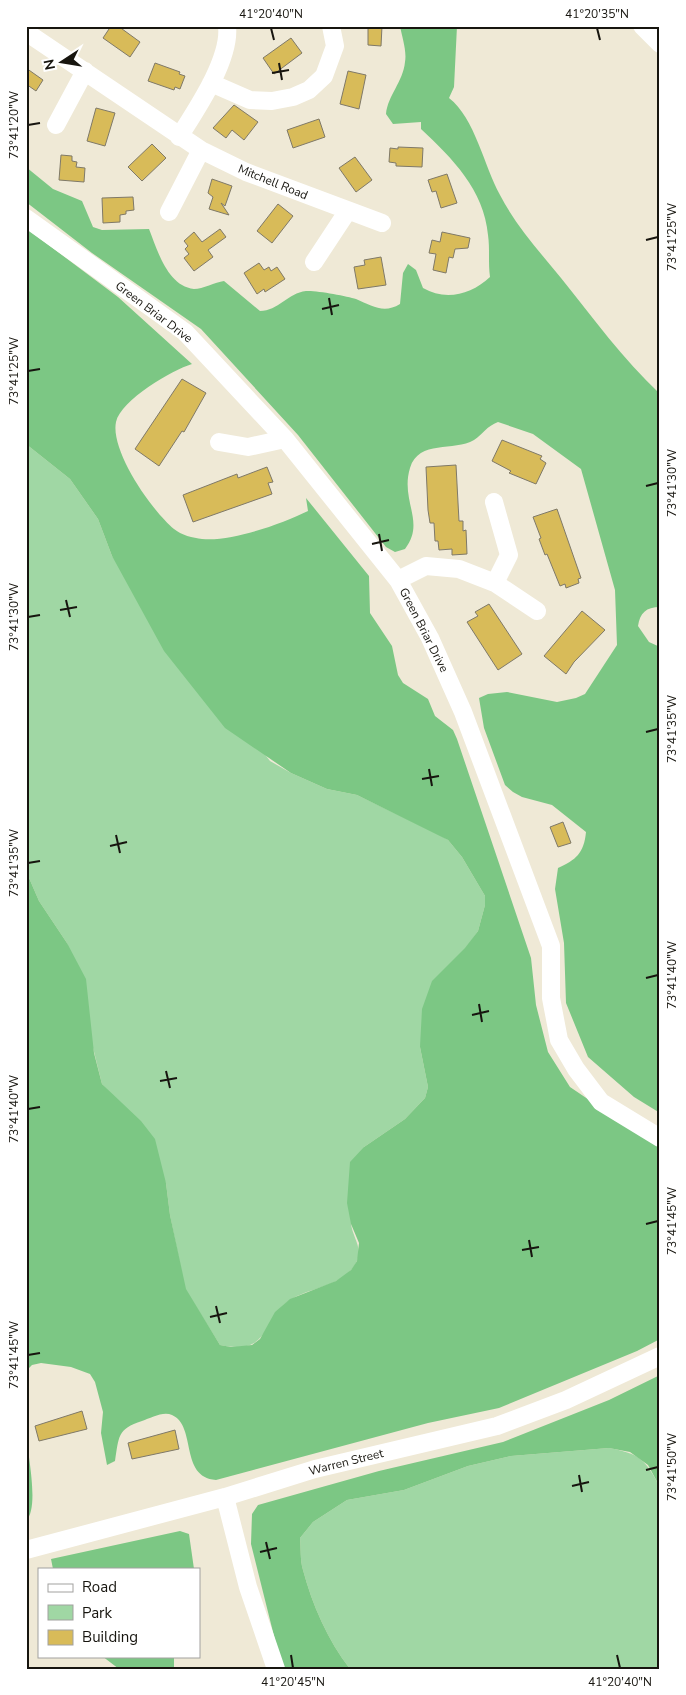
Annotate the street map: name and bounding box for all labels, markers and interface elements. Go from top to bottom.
text: 41°20'40"N [239,6,303,22]
text: 41°20'35"N [565,6,629,22]
north arrow [38,38,88,88]
text: N [39,57,60,72]
text: 73°41'20"W [6,91,22,159]
street label: Mitchell Road [236,161,310,203]
text: 73°41'25"W [664,203,680,271]
street label: Green Briar Drive [112,278,196,346]
text: 73°41'25"W [6,337,22,405]
text: 73°41'30"W [664,449,680,517]
text: 73°41'30"W [6,583,22,651]
street label: Green Briar Drive [396,585,452,675]
text: 73°41'35"W [664,695,680,763]
text: 73°41'35"W [6,829,22,897]
text: 73°41'40"W [664,941,680,1009]
text: 73°41'40"W [6,1075,22,1143]
text: 73°41'45"W [664,1187,680,1255]
text: 73°41'45"W [6,1321,22,1389]
text: 73°41'50"W [664,1433,680,1501]
street label: Warren Street [307,1445,386,1479]
legend [38,1568,200,1658]
text: Road [82,1577,117,1597]
text: Park [82,1603,112,1623]
text: Building [82,1627,138,1647]
text: 41°20'45"N [261,1674,325,1690]
text: 41°20'40"N [588,1674,652,1690]

